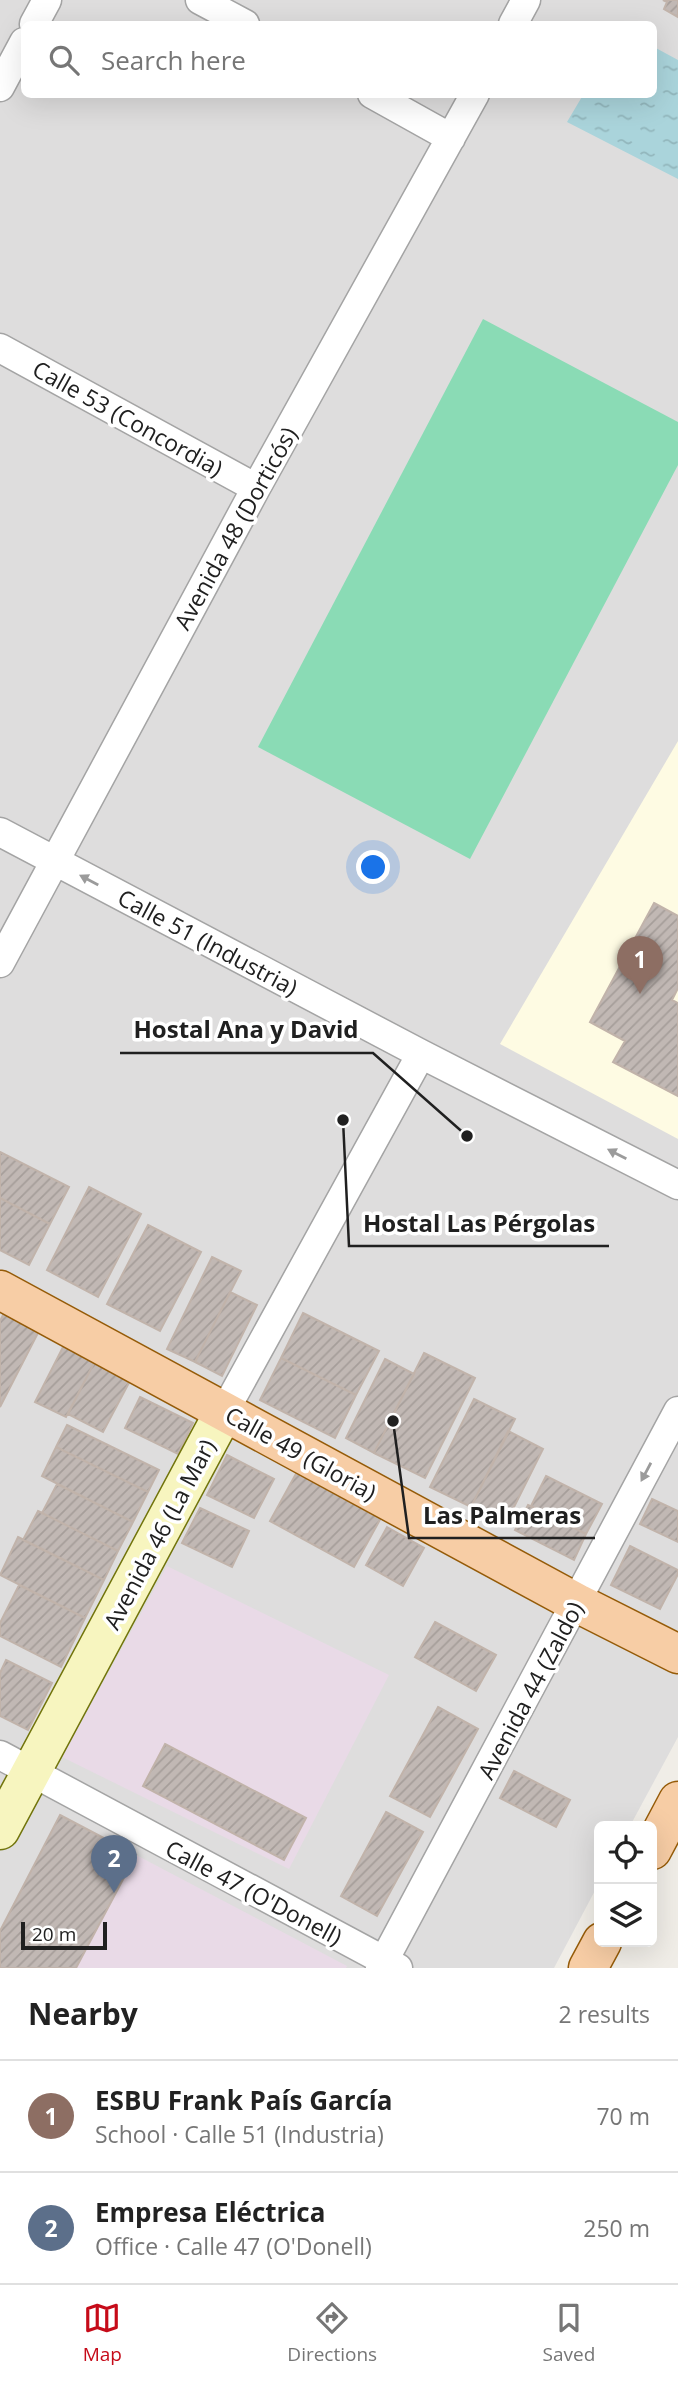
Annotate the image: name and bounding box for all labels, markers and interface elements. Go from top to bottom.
search box [21,21,657,98]
icon: search [45,41,83,79]
text: Search here [101,42,246,78]
street label: Calle 53 (Concordia) [27,352,229,484]
street label: Avenida 48 (Dorticós) [166,421,304,635]
your location [356,850,390,884]
one-way arrow [79,874,99,886]
street label: Calle 51 (Industria) [112,881,304,1003]
pin: 1 [617,936,663,994]
callout: Hostal Ana y David [120,1008,373,1053]
text: Hostal Ana y David [134,1012,359,1045]
one-way arrow [607,1149,627,1160]
callout: Hostal Las Pérgolas [349,1201,609,1246]
text: Hostal Las Pérgolas [363,1206,595,1239]
street label: Calle 49 (Gloria) [220,1398,382,1508]
street label: Avenida 46 (La Mar) [95,1433,223,1635]
one-way arrow [640,1462,652,1481]
callout: Las Palmeras [409,1493,595,1538]
text: Las Palmeras [423,1498,581,1531]
street label: Avenida 44 (Zaldo) [470,1595,590,1785]
map controls [594,1821,657,1947]
button: locate [594,1821,657,1884]
street label: Calle 47 (O'Donell) [160,1832,348,1952]
pin: 2 [91,1835,137,1893]
button: layers [594,1884,657,1947]
scale bar [21,1919,107,1951]
text: 20 m [32,1921,76,1947]
text: Nearby [28,1993,138,2034]
text: 2 results [559,1998,650,2030]
text: ESBU Frank País García [95,2082,393,2118]
text: 1 [44,2100,58,2132]
text: 70 m [596,2100,650,2132]
text: School · Calle 51 (Industria) [95,2118,384,2150]
text: Empresa Eléctrica [95,2194,325,2230]
text: 2 [44,2212,58,2244]
text: 250 m [583,2212,650,2244]
text: Office · Calle 47 (O'Donell) [95,2230,372,2262]
tab: Map [83,2299,122,2367]
tab: Directions [287,2299,377,2367]
tab: Saved [543,2299,595,2367]

